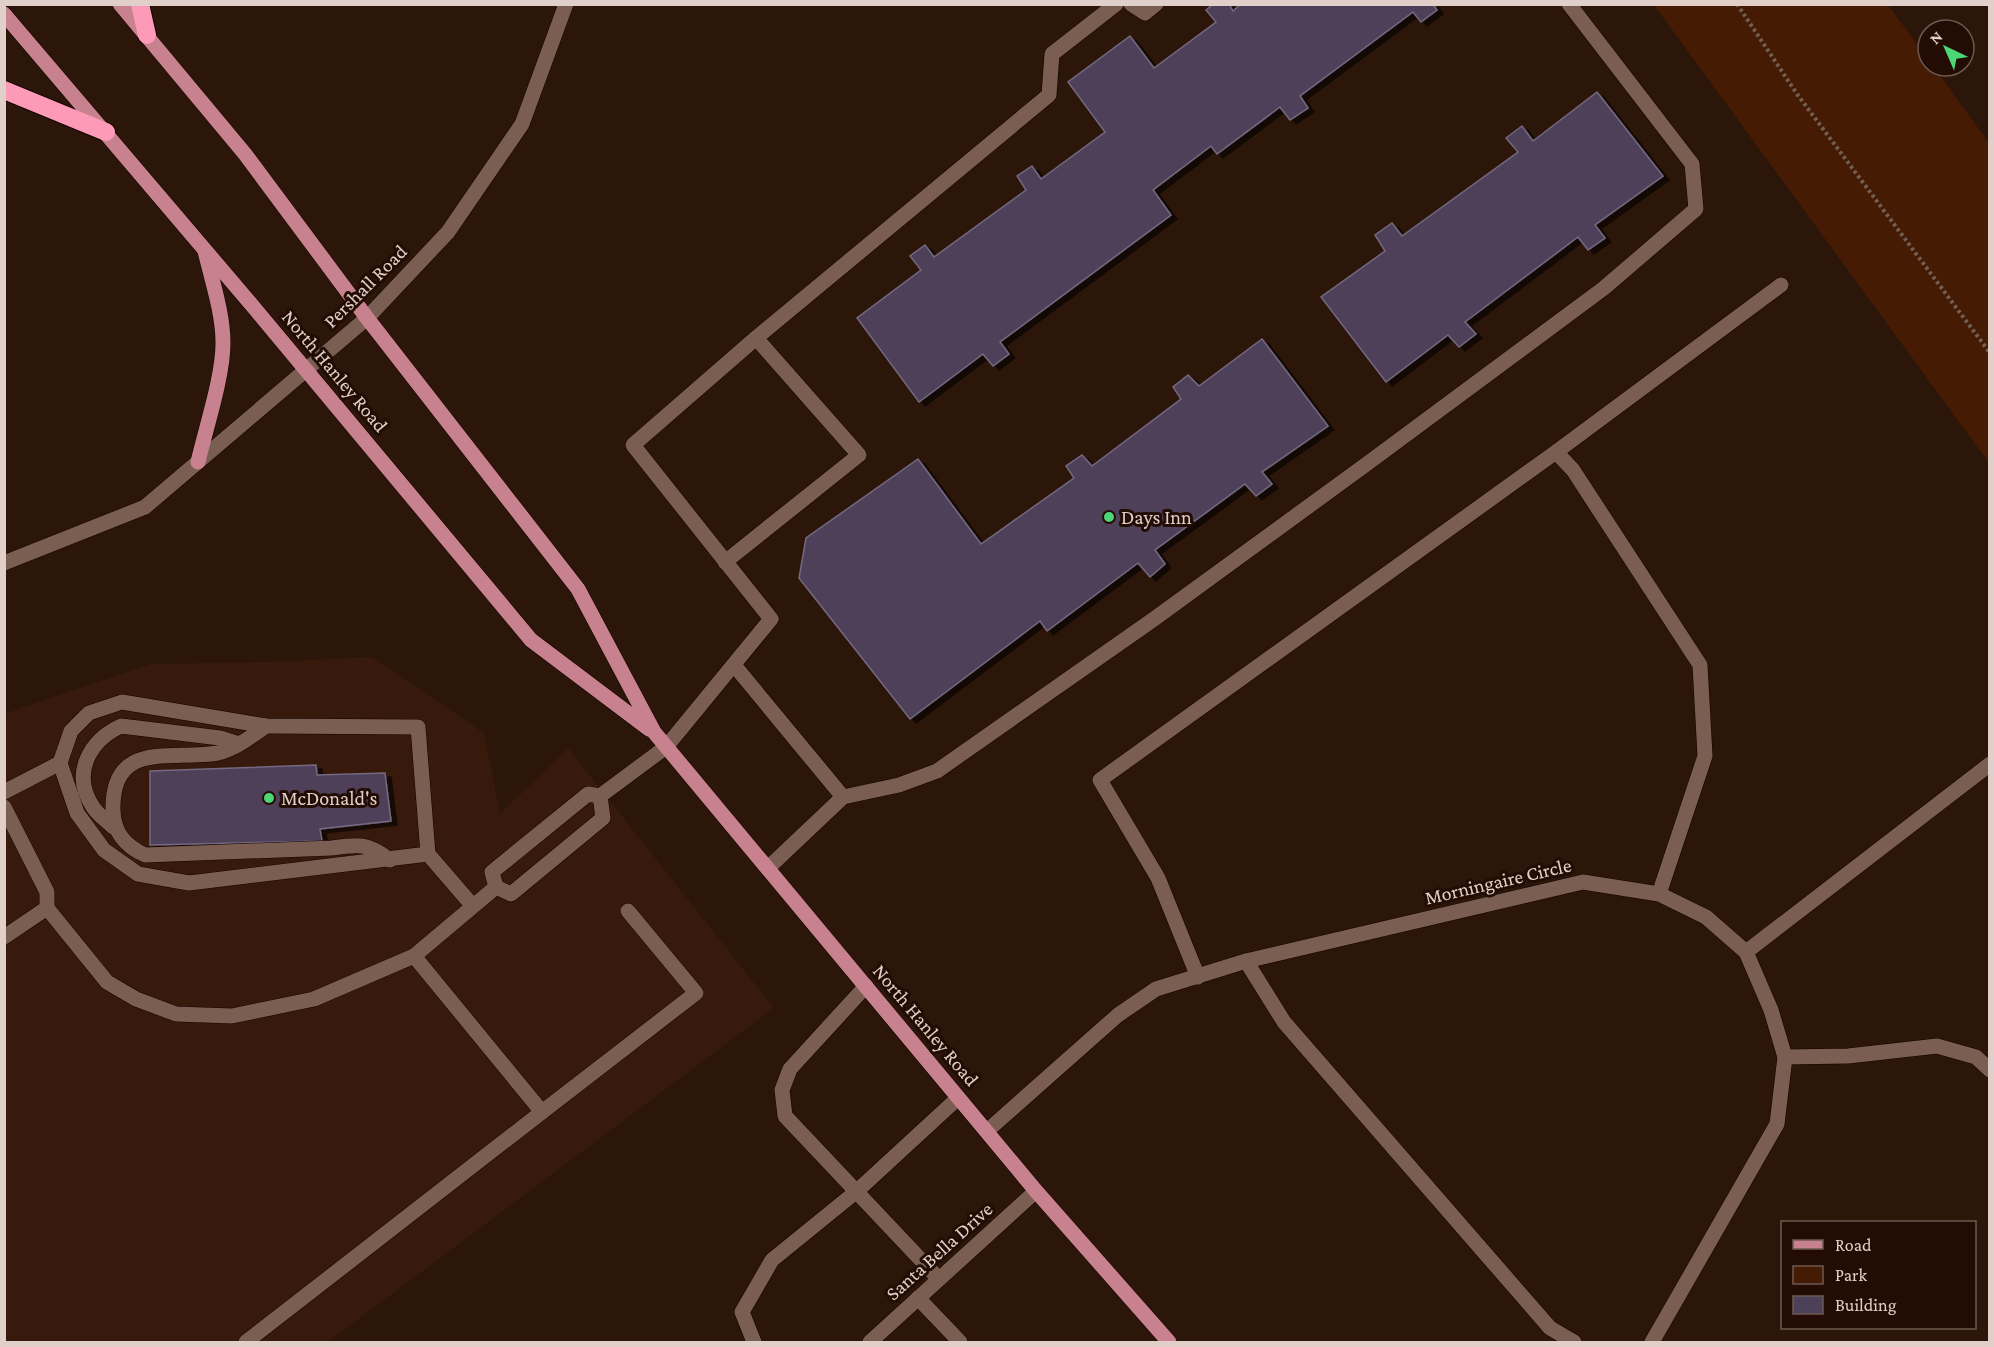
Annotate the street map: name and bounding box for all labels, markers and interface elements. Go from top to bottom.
north arrow [1916,18,1976,78]
text: N [1926,28,1946,47]
street label: Pershall Road [319,240,411,332]
street label: North Hanley Road [277,306,393,437]
place label: Days Inn [1121,506,1192,529]
marker: Days Inn [1102,510,1116,524]
place label: McDonald's [281,787,377,809]
marker: McDonald's [262,791,276,805]
street label: Morningaire Circle [1423,853,1574,910]
street label: North Hanley Road [868,960,984,1091]
street label: Santa Bella Drive [881,1197,997,1305]
legend [1781,1221,1976,1329]
text: Road [1835,1235,1872,1255]
text: Park [1835,1265,1867,1285]
text: Building [1835,1295,1897,1315]

